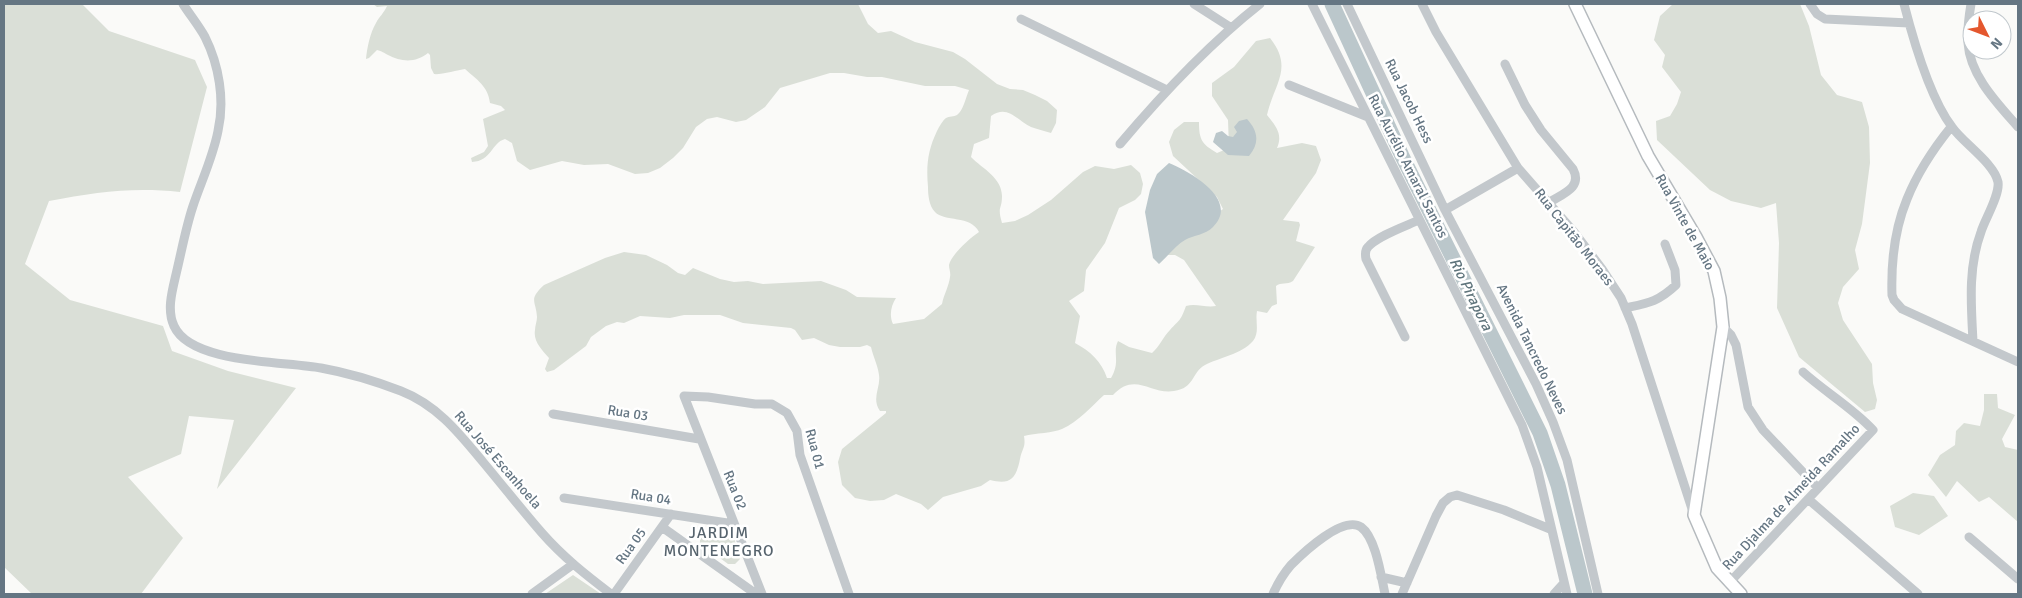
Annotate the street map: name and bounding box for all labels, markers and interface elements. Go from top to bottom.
north arrow [1962,10,2012,60]
text: N [1987,34,2006,53]
street label: Rua Jacob Hess [1381,56,1437,146]
street label: Rua Aurélio Amaral Santos [1364,91,1452,241]
street label: Rua Vinte de Maio [1652,171,1718,273]
street label: Rua Capitão Moraes [1531,185,1617,289]
water label: Rio Pirapora [1446,255,1496,334]
street label: Avenida Tancredo Neves [1493,281,1571,417]
street label: Rua 03 [606,401,650,425]
street label: Rua José Escanhoela [451,408,545,512]
street label: Rua Djalma de Almeida Ramalho [1719,420,1863,574]
street label: Rua 01 [801,427,829,471]
street label: Rua 02 [719,468,751,512]
street label: Rua 04 [629,485,673,509]
district label: JARDIM MONTENEGRO [663,523,775,561]
street label: Rua 05 [612,524,650,568]

